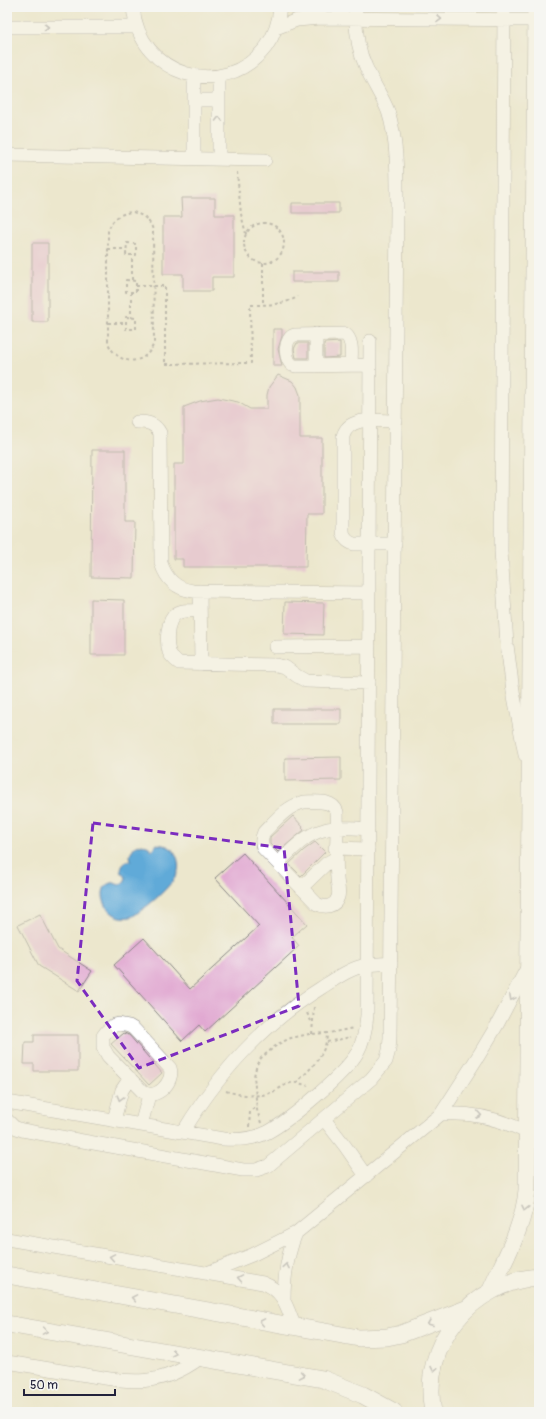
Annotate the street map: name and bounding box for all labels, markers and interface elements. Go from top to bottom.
one-way arrow [436,15,442,23]
one-way arrow [43,23,49,31]
one-way arrow [215,116,223,122]
one-way arrow [509,993,516,1001]
one-way arrow [116,1094,125,1101]
one-way arrow [476,1110,482,1119]
one-way arrow [521,1205,529,1211]
one-way arrow [109,1253,115,1262]
one-way arrow [281,1262,290,1269]
one-way arrow [237,1275,243,1283]
one-way arrow [131,1295,137,1303]
one-way arrow [259,1318,265,1326]
one-way arrow [426,1318,433,1326]
one-way arrow [42,1326,49,1335]
one-way arrow [170,1348,177,1357]
one-way arrow [430,1366,438,1372]
scale bar [24,1371,115,1397]
one-way arrow [298,1371,305,1379]
text: 50 m [30,1378,58,1393]

